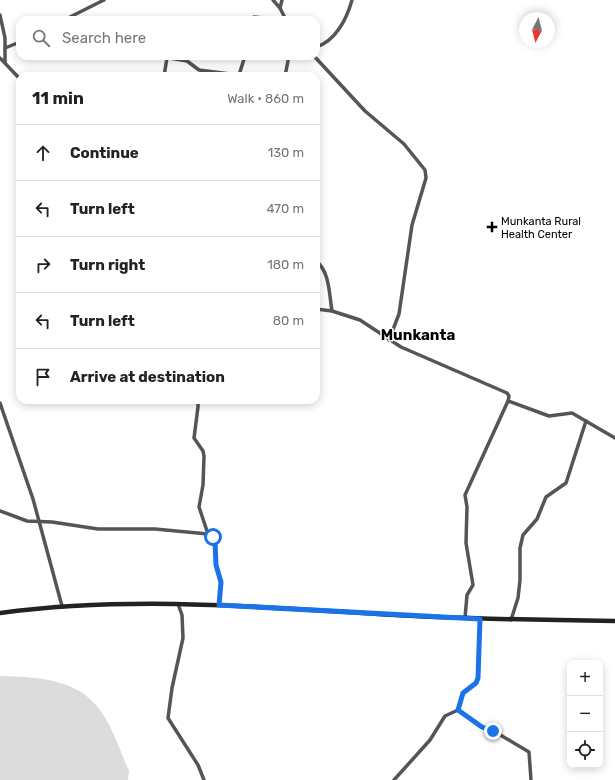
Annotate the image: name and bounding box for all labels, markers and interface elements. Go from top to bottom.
north arrow [519,12,555,48]
search box [16,16,320,60]
icon: search [30,27,52,49]
text: Search here [62,29,146,47]
text: 11 min [32,88,84,108]
text: Walk · 860 m [227,91,304,106]
icon: ahead [32,142,54,164]
text: Continue [70,144,139,162]
text: 130 m [268,145,304,160]
icon: left [32,198,54,220]
text: Turn left [70,200,135,218]
text: 470 m [266,201,304,216]
place label: Munkanta Rural Health Center [501,215,581,241]
marker: Munkanta Rural Health Center [486,221,498,233]
icon: right [32,254,54,276]
text: Turn right [70,256,145,274]
text: 180 m [267,257,304,272]
icon: left [32,310,54,332]
text: Turn left [70,312,135,330]
text: 80 m [273,313,304,328]
district label: Munkanta [381,326,455,344]
icon: arrive [32,366,54,388]
text: Arrive at destination [70,368,225,386]
route start [204,528,222,546]
map controls [567,660,603,768]
button: + [567,660,603,696]
button: − [567,696,603,732]
route end [484,722,502,740]
button: locate [567,732,603,768]

